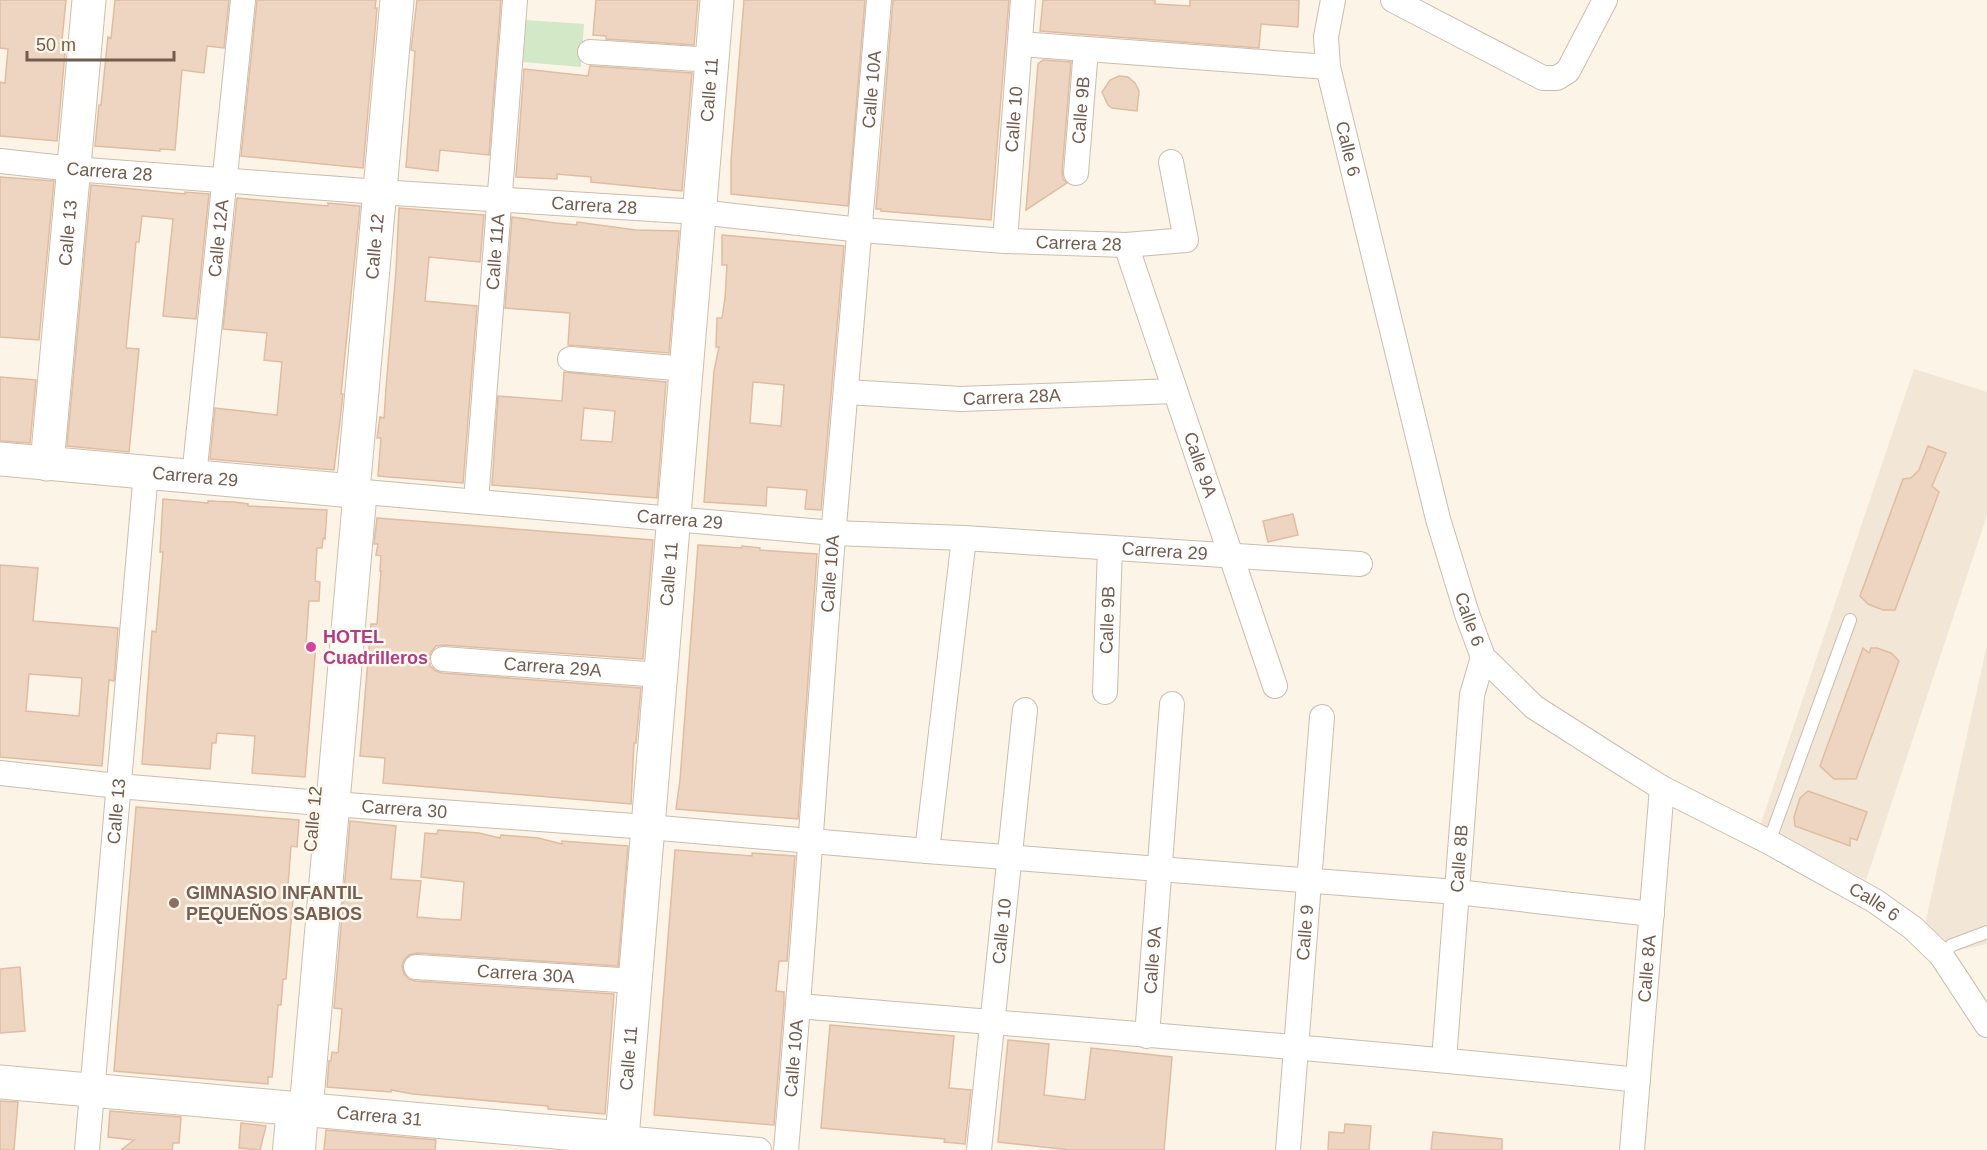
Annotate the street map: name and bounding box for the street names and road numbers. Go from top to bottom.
street label: Calle 10A [859,50,885,129]
street label: Calle 11 [697,57,722,123]
street label: Calle 9B [1068,75,1094,145]
street label: Calle 10 [1002,86,1027,153]
street label: Calle 6 [1332,119,1364,178]
street label: Carrera 28 [66,159,153,185]
street label: Carrera 28 [551,193,638,218]
street label: Calle 12A [205,198,232,278]
street label: Calle 13 [55,199,81,267]
street label: Calle 12 [362,213,388,280]
street label: Calle 11A [482,213,508,291]
street label: Carrera 28 [1035,232,1122,255]
street label: Carrera 28A [962,385,1061,409]
street label: Calle 9A [1180,429,1221,500]
street label: Carrera 29 [151,463,239,491]
street label: Carrera 29 [636,506,724,533]
street label: Calle 10A [817,534,843,613]
street label: Carrera 29 [1121,538,1208,564]
street label: Calle 11 [656,541,682,607]
street label: Calle 9B [1096,586,1119,654]
street label: Calle 6 [1451,590,1488,649]
street label: Carrera 29A [503,653,602,681]
street label: Calle 13 [104,777,129,845]
street label: Calle 12 [300,785,326,853]
street label: Carrera 30 [361,796,448,822]
street label: Calle 8B [1447,824,1472,893]
street label: Calle 6 [1845,879,1903,925]
street label: Calle 10 [988,897,1015,965]
street label: Calle 9 [1293,904,1317,961]
street label: Calle 9A [1140,926,1165,995]
street label: Calle 8A [1634,934,1660,1003]
street label: Carrera 30A [476,961,575,987]
street label: Calle 10A [781,1019,807,1098]
street label: Calle 11 [616,1025,641,1091]
street label: Carrera 31 [336,1102,423,1130]

